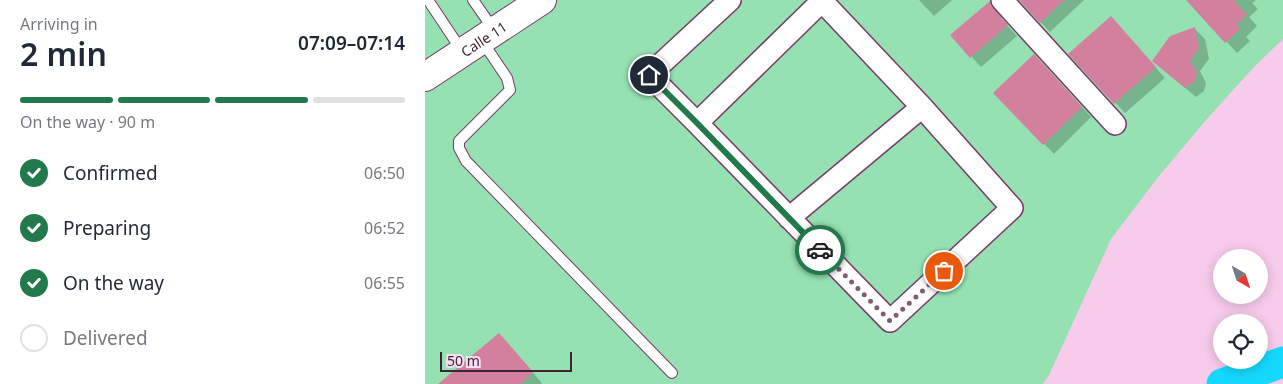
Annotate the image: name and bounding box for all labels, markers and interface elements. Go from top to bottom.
text: Arriving in [20,13,98,35]
street label: Calle 11 [457,16,510,61]
text: 07:09–07:14 [298,30,405,56]
text: 2 min [20,32,107,75]
pin [628,54,670,96]
icon: home [635,61,663,89]
text: On the way · 90 m [20,111,155,133]
icon: check [20,159,48,187]
text: Confirmed [63,160,158,186]
text: 06:50 [364,162,405,184]
icon: check [20,214,48,242]
text: Preparing [63,215,151,241]
text: 06:52 [364,217,405,239]
courier [795,225,845,275]
icon: car [806,236,834,264]
north arrow [1213,249,1267,304]
map controls [1213,249,1268,369]
pin [923,250,965,292]
icon: bag [930,257,958,285]
icon: check [20,269,48,297]
text: On the way [63,270,164,296]
text: 06:55 [364,272,405,294]
button: locate [1213,314,1268,369]
text: Delivered [63,325,148,351]
scale bar [440,349,573,372]
text: 50 m [447,351,480,370]

